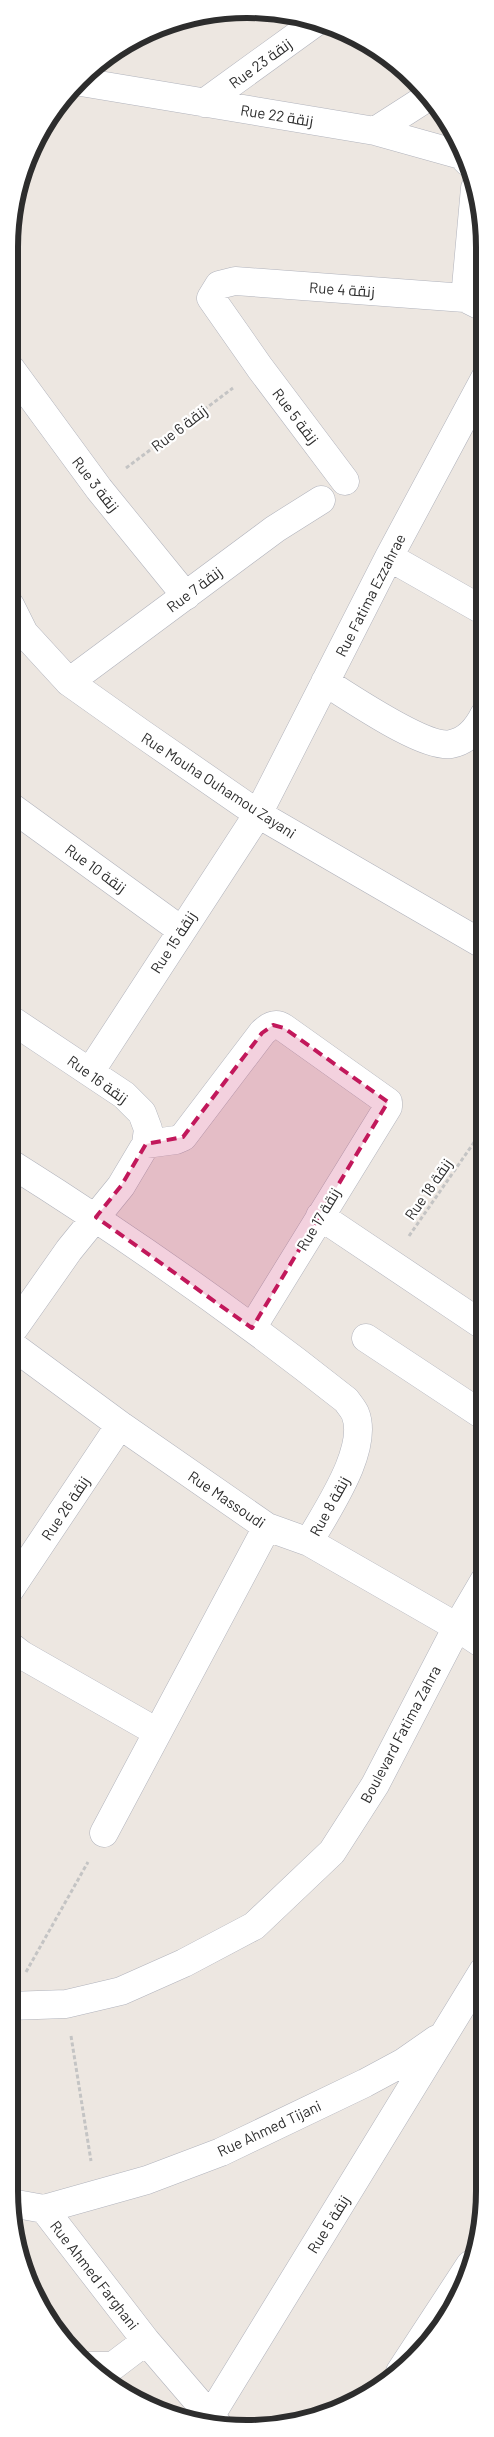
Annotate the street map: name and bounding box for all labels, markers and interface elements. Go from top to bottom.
street label: Rue 23 زنقة [225,34,295,93]
street label: Rue 22 زنقة [239,100,315,131]
street label: Rue 4 زنقة [309,278,375,301]
street label: Rue 5 زنقة [268,385,323,448]
street label: Rue 6 زنقة [148,401,211,456]
street label: Rue 3 زنقة [68,453,123,516]
street label: Rue Fatima Ezzahrae [331,531,409,659]
street label: Rue 7 زنقة [163,562,226,616]
street label: Rue Mouha Ouhamou Zayani [138,728,300,842]
street label: Rue 10 زنقة [61,840,130,897]
street label: Rue 15 زنقة [146,908,201,977]
street label: Rue 16 زنقة [64,1051,132,1108]
street label: Rue 18 زنقة [400,1155,456,1224]
street label: Rue 17 زنقة [292,1184,345,1254]
street label: Rue Massoudi [185,1467,269,1531]
street label: Rue 26 زنقة [37,1473,94,1544]
street label: Rue 8 زنقة [305,1473,354,1539]
street label: Boulevard Fatima Zahra [356,1662,444,1806]
street label: Rue Ahmed Tijani [214,2096,324,2160]
street label: Rue 5 زنقة [303,2192,354,2257]
street label: Rue Ahmed Farghani [47,2217,143,2333]

